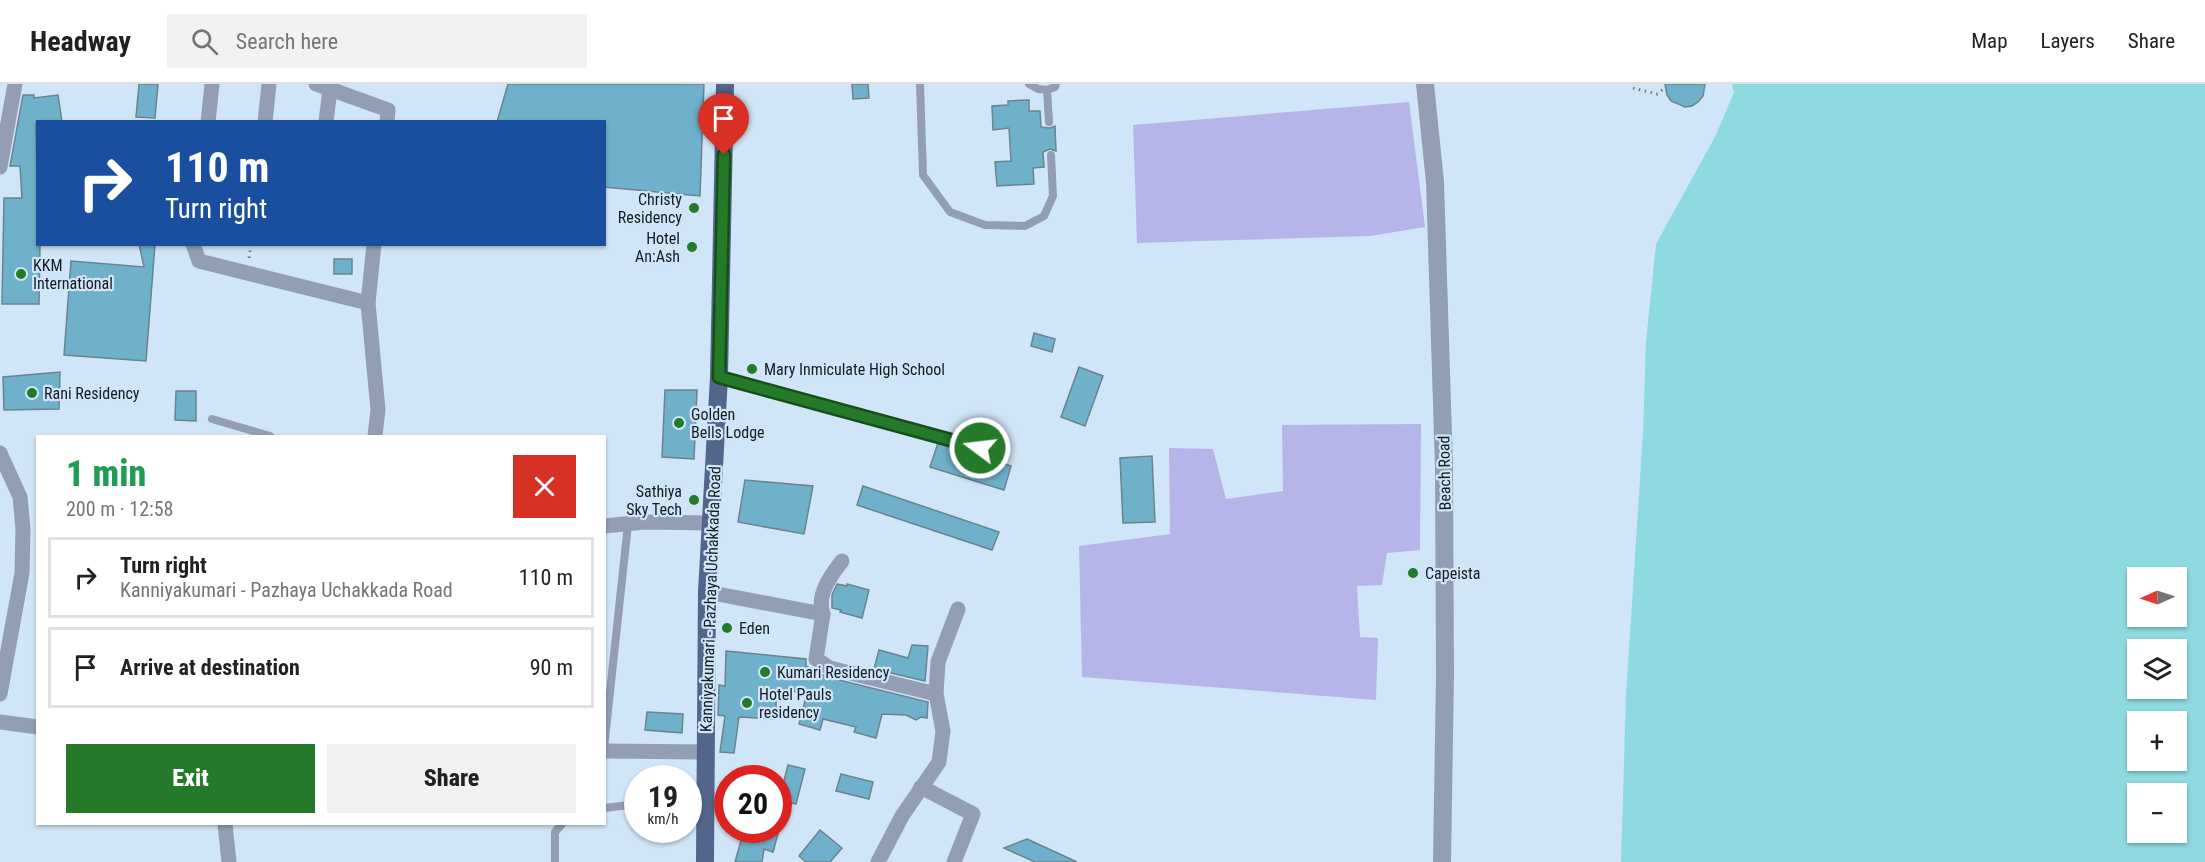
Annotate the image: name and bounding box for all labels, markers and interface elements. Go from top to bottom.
search box [167,14,587,68]
text: Headway [30,25,131,58]
icon: search [188,25,221,58]
text: Search here [236,29,338,54]
text: Map [1971,29,2008,53]
text: Layers [2041,29,2095,53]
text: Share [2128,29,2175,53]
pin [698,93,749,155]
icon: arrive [707,102,740,135]
text: 110 m [165,143,270,192]
icon: right [66,144,144,222]
place label: Christy Residency [618,190,682,227]
text: Turn right [165,193,267,225]
marker: Christy Residency [687,201,701,215]
place label: Hotel An:Ash [635,229,680,266]
marker: Hotel An:Ash [685,240,699,254]
place label: KKM International [33,256,113,293]
marker: KKM International [14,267,28,281]
place label: Mary Inmiculate High School [764,360,945,379]
marker: Mary Inmiculate High School [745,362,759,376]
place label: Rani Residency [44,384,140,403]
marker: Rani Residency [25,386,39,400]
place label: Golden Bells Lodge [691,405,765,442]
marker: Golden Bells Lodge [672,416,686,430]
position arrow [948,416,1012,480]
street label: Beach Road [1434,435,1455,511]
text: 1 min [66,453,146,495]
button: close [513,455,576,518]
street label: Kanniyakumari - Pazhaya Uchakkada Road [696,466,725,732]
place label: Sathiya Sky Tech [626,482,682,519]
marker: Sathiya Sky Tech [687,493,701,507]
text: 200 m · 12:58 [66,497,173,521]
text: Turn right [120,553,207,578]
icon: right [69,561,102,594]
place label: Capeista [1425,564,1481,583]
text: 110 m [519,565,573,590]
marker: Capeista [1406,566,1420,580]
north arrow [2127,567,2187,627]
map controls [2127,567,2187,843]
text: Kanniyakumari - Pazhaya Uchakkada Road [120,578,453,602]
place label: Eden [739,619,770,638]
marker: Eden [720,621,734,635]
button: layers [2127,639,2187,699]
icon: arrive [69,651,102,684]
text: Arrive at destination [120,655,300,680]
text: 90 m [530,655,573,680]
place label: Kumari Residency [777,663,890,682]
marker: Kumari Residency [758,665,772,679]
place label: Hotel Pauls residency [759,685,832,722]
marker: Hotel Pauls residency [740,696,754,710]
button: + [2127,711,2187,771]
button: Exit [66,744,315,813]
button: Share [327,744,576,813]
speed limit sign: 20 [714,765,792,843]
text: 19 [648,779,678,814]
button: − [2127,783,2187,843]
text: km/h [648,810,678,828]

